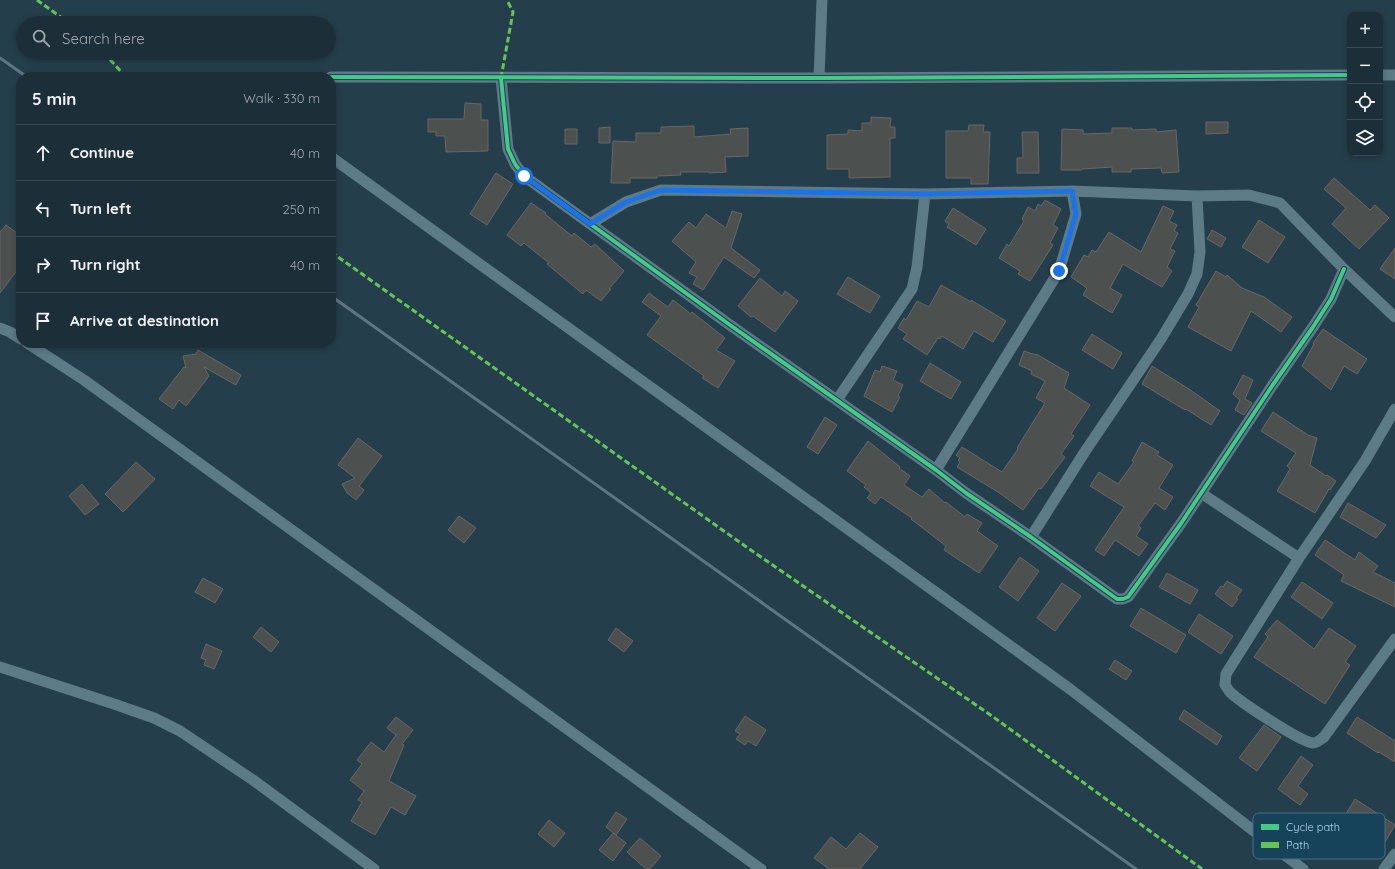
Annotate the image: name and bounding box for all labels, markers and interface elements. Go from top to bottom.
map controls [1347,12,1383,156]
button: + [1347,12,1383,48]
search box [16,16,336,60]
icon: search [30,27,52,49]
text: Search here [62,29,145,48]
button: − [1347,48,1383,84]
button: locate [1347,84,1383,120]
text: 5 min [32,88,76,109]
text: Walk · 330 m [243,90,320,106]
button: layers [1347,120,1383,156]
icon: ahead [32,142,54,164]
text: Continue [70,143,134,162]
text: 40 m [290,145,320,161]
route start [515,167,533,185]
icon: left [32,198,54,220]
text: Turn left [70,199,132,218]
text: 250 m [283,201,320,217]
icon: right [32,254,54,276]
text: Turn right [70,255,141,274]
text: 40 m [290,257,320,273]
route end [1050,262,1068,280]
icon: arrive [32,310,54,332]
text: Arrive at destination [70,311,219,330]
legend [1253,813,1385,859]
text: Cycle path [1286,820,1340,834]
text: Path [1286,838,1309,852]

